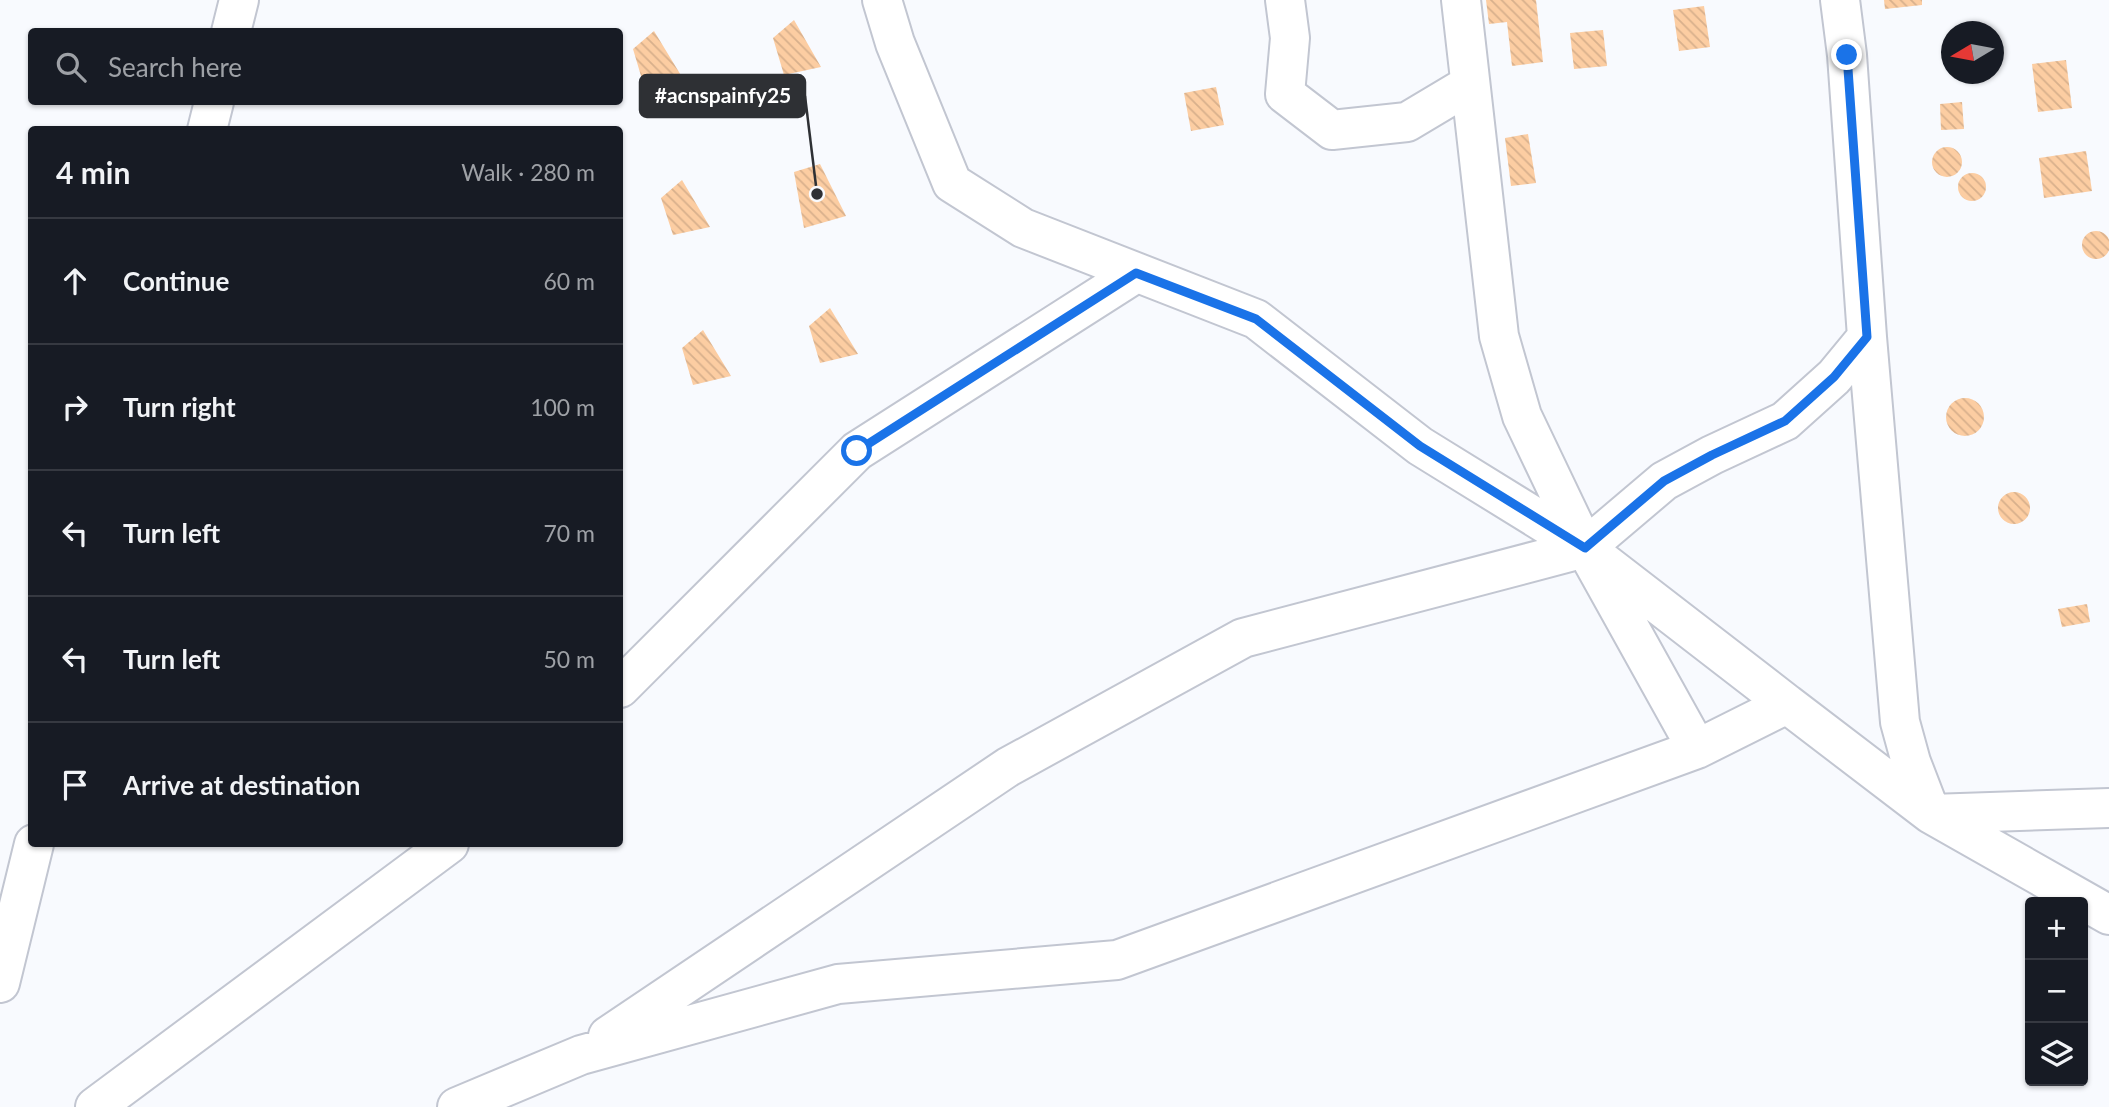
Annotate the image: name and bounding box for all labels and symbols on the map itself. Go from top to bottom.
north arrow [1941,21,2004,84]
route end [1831,39,1862,70]
callout: #acnspainfy25 [640,75,805,117]
text: #acnspainfy25 [655,82,791,107]
route start [841,435,872,466]

